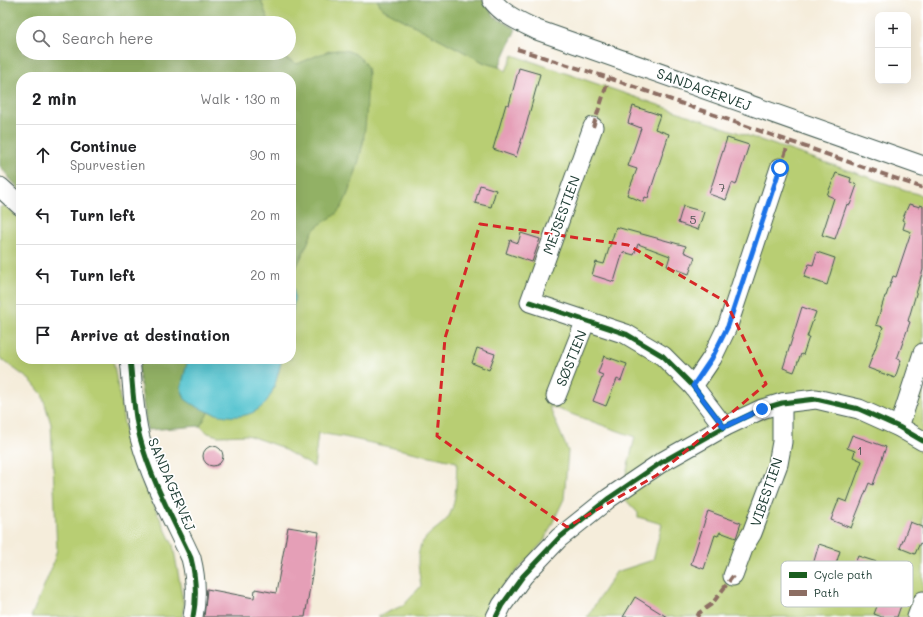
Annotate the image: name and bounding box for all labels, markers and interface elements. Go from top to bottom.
map controls [875,12,911,84]
button: + [875,12,911,48]
search box [16,16,296,60]
icon: search [30,27,52,49]
text: Search here [62,28,153,48]
button: − [875,48,911,84]
street label: SANDAGERVEJ [654,63,754,115]
text: 2 min [32,87,77,109]
text: Walk · 130 m [200,90,280,107]
text: Continue [70,136,137,156]
icon: ahead [32,144,54,166]
text: 90 m [250,146,280,163]
text: Spurvestien [70,156,145,173]
route start [771,159,789,177]
street label: MEJSESTIEN [538,173,584,257]
house number: 7 [719,179,726,195]
icon: left [32,204,54,226]
text: Turn left [70,205,135,225]
text: 20 m [250,206,280,223]
house number: 5 [690,211,697,227]
icon: left [32,264,54,286]
text: Turn left [70,265,135,285]
text: 20 m [250,266,280,283]
icon: arrive [32,324,54,346]
text: Arrive at destination [70,325,230,345]
street label: SØSTIEN [551,327,591,389]
route end [753,400,771,418]
street label: SANDAGERVEJ [144,435,200,534]
house number: 1 [857,442,863,458]
street label: VIBESTIEN [745,455,787,529]
legend [781,561,913,607]
text: Cycle path [814,567,872,582]
text: Path [814,585,839,600]

